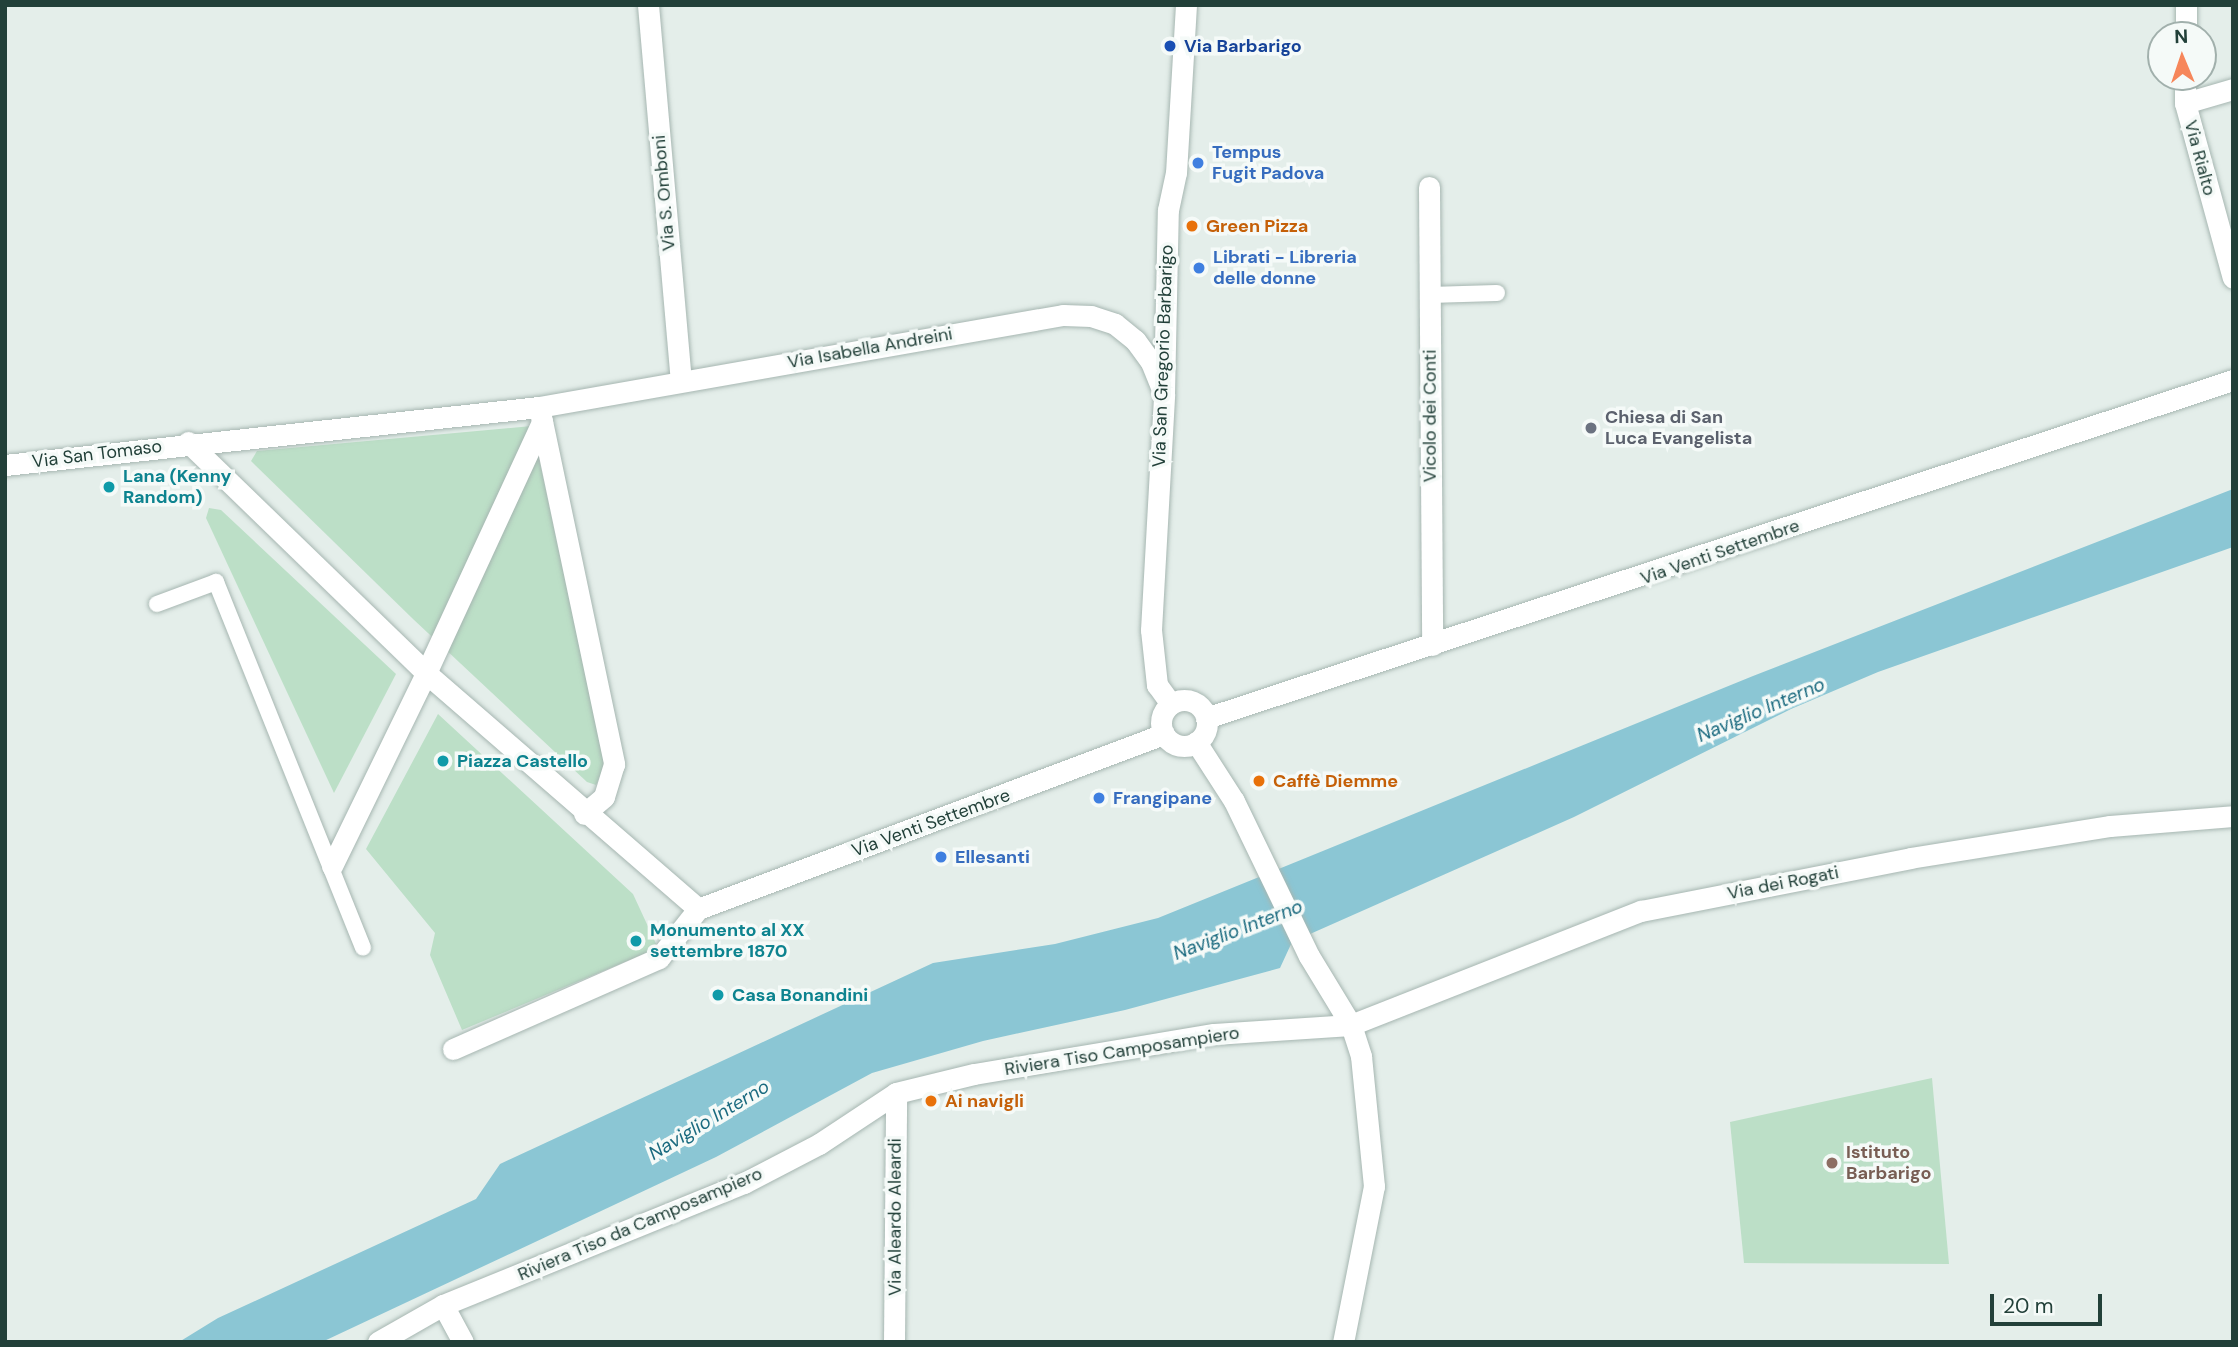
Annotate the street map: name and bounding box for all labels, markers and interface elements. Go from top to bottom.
north arrow [2147,21,2217,91]
text: N [2174,24,2189,49]
place label: Via Barbarigo [1184,35,1302,57]
marker: Via Barbarigo [1162,38,1178,54]
street label: Via Rialto [2180,118,2220,198]
street label: Via S. Omboni [648,134,680,252]
place label: Tempus Fugit Padova [1212,142,1324,184]
marker: Tempus Fugit Padova [1190,155,1206,171]
place label: Green Pizza [1206,215,1308,237]
marker: Green Pizza [1184,218,1200,234]
street label: Via San Gregorio Barbarigo [1148,244,1178,468]
place label: Librati - Libreria delle donne [1213,247,1357,290]
marker: Librati - Libreria delle donne [1191,260,1207,276]
street label: Via Isabella Andreini [786,323,954,373]
street label: Vicolo dei Conti [1419,350,1441,482]
place label: Chiesa di San Luca Evangelista [1605,407,1752,450]
marker: Chiesa di San Luca Evangelista [1583,420,1599,436]
street label: Via San Tomaso [31,435,163,473]
place label: Lana (Kenny Random) [123,466,231,508]
marker: Lana (Kenny Random) [101,479,117,495]
street label: Via Venti Settembre [1638,515,1802,589]
water label: Naviglio Interno [1694,673,1828,747]
place label: Piazza Castello [457,750,588,772]
marker: Piazza Castello [435,753,451,769]
place label: Caffè Diemme [1273,770,1398,792]
marker: Caffè Diemme [1251,773,1267,789]
street label: Via Venti Settembre [849,784,1013,862]
place label: Frangipane [1113,787,1212,809]
marker: Frangipane [1091,790,1107,806]
place label: Ellesanti [955,846,1030,868]
marker: Ellesanti [933,849,949,865]
street label: Via dei Rogati [1725,862,1841,904]
water label: Naviglio Interno [1170,895,1306,965]
place label: Monumento al XX settembre 1870 [650,920,804,962]
marker: Monumento al XX settembre 1870 [628,933,644,949]
place label: Casa Bonandini [732,984,868,1006]
marker: Casa Bonandini [710,987,726,1003]
street label: Riviera Tiso Camposampiero [1003,1022,1241,1080]
water label: Naviglio Interno [645,1075,773,1165]
place label: Ai navigli [945,1090,1024,1112]
marker: Ai navigli [923,1093,939,1109]
street label: Via Aleardo Aleardi [884,1138,906,1296]
place label: Istituto Barbarigo [1846,1142,1931,1184]
marker: Istituto Barbarigo [1824,1155,1840,1171]
street label: Riviera Tiso da Camposampiero [515,1163,765,1285]
scale bar [1993,1280,2105,1324]
text: 20 m [2003,1292,2054,1320]

